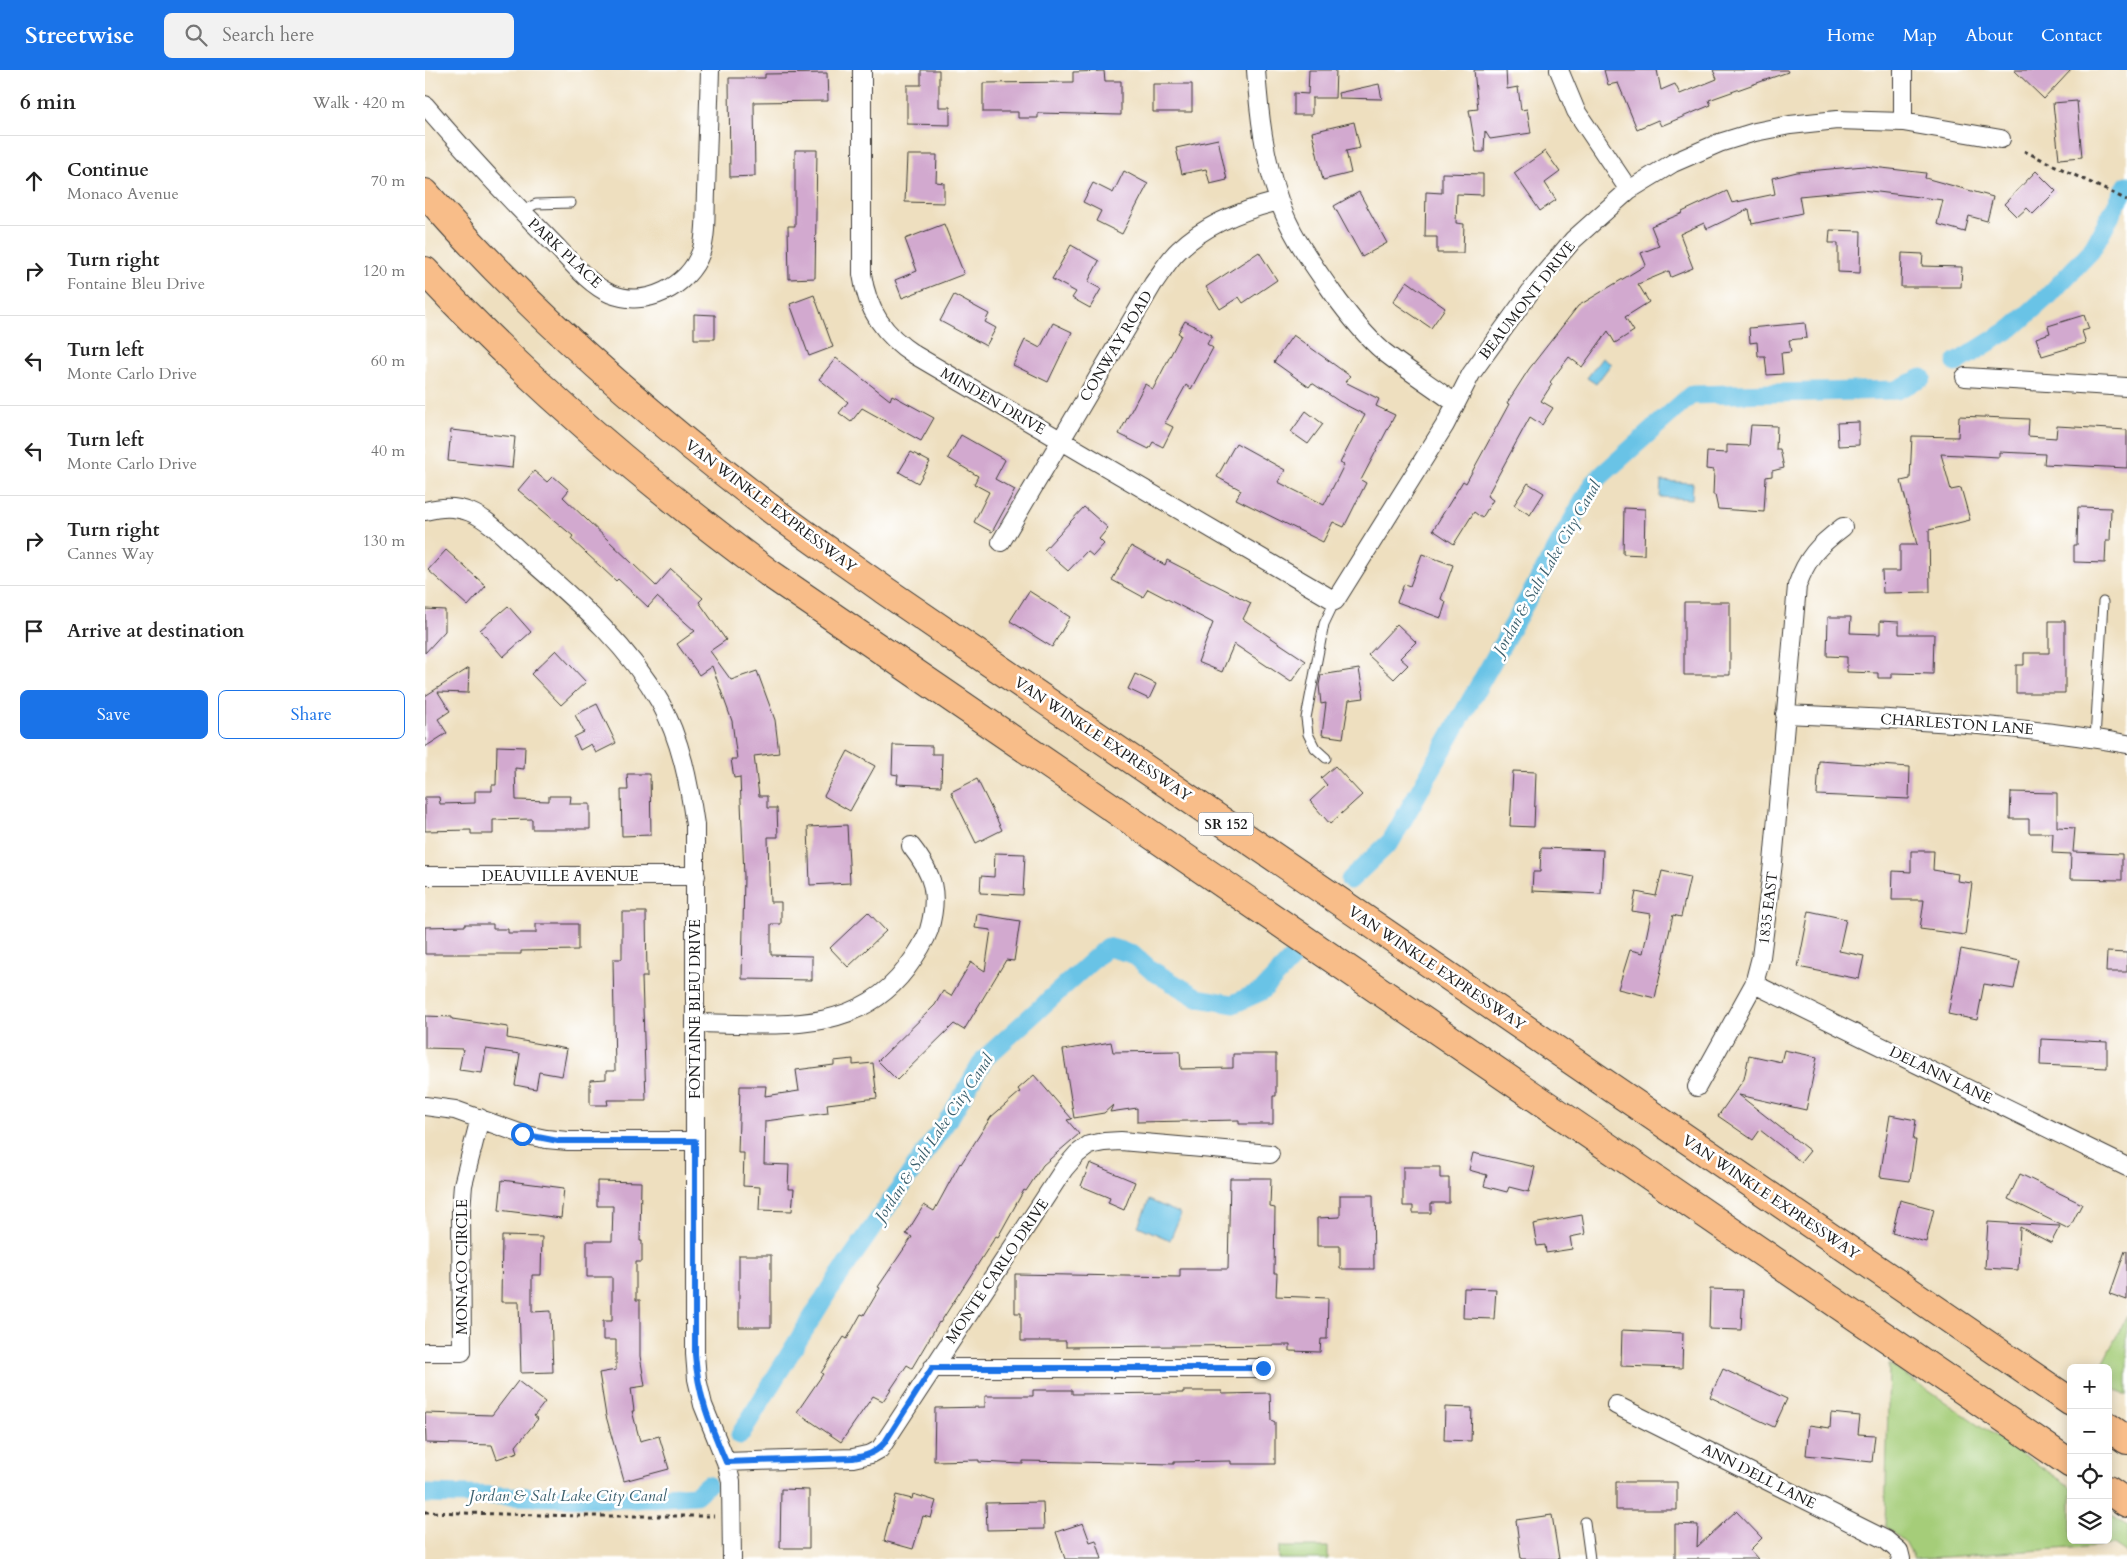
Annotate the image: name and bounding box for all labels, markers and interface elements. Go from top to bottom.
search box [164,13,514,58]
text: Streetwise [25,19,134,52]
icon: search [182,21,210,49]
text: Search here [222,22,314,48]
text: Home [1827,23,1875,48]
text: Map [1903,23,1937,48]
text: About [1965,23,2013,48]
text: Contact [2041,23,2102,48]
text: 6 min [20,88,76,117]
text: Walk · 420 m [313,92,405,114]
text: Continue [67,157,149,183]
icon: ahead [20,167,48,195]
text: 70 m [371,170,405,192]
text: Monaco Avenue [67,183,179,205]
street label: PARK PLACE [524,213,606,293]
street label: BEAUMONT DRIVE [1474,237,1580,363]
text: Turn right [67,247,159,273]
icon: right [20,257,48,285]
text: 120 m [363,260,405,282]
text: Fontaine Bleu Drive [67,273,205,295]
street label: CONWAY ROAD [1075,287,1157,405]
text: Turn left [67,337,144,363]
icon: left [20,347,48,375]
text: 60 m [371,350,405,372]
text: Monte Carlo Drive [67,363,197,385]
street label: MINDEN DRIVE [937,363,1049,439]
text: Turn left [67,427,144,453]
street label: VAN WINKLE EXPRESSWAY [681,435,861,578]
icon: left [20,437,48,465]
text: 40 m [371,440,405,462]
text: Monte Carlo Drive [67,453,197,475]
water label: Jordan & Salt Lake City Canal [1486,476,1606,663]
text: Turn right [67,517,159,543]
icon: right [20,527,48,555]
text: 130 m [363,530,405,552]
text: Cannes Way [67,543,154,565]
icon: arrive [20,617,48,645]
text: Arrive at destination [67,618,244,644]
street label: VAN WINKLE EXPRESSWAY [1011,672,1196,806]
button: Save [20,690,208,739]
button: Share [218,690,405,739]
street label: CHARLESTON LANE [1880,709,2034,739]
road number: SR 152 [1199,812,1253,836]
street label: DEAUVILLE AVENUE [481,866,639,886]
street label: 1835 EAST [1754,870,1782,946]
street label: VAN WINKLE EXPRESSWAY [1345,901,1530,1035]
street label: FONTAINE BLEU DRIVE [685,919,705,1099]
street label: DELANN LANE [1886,1041,1996,1109]
water label: Jordan & Salt Lake City Canal [867,1049,999,1230]
route start [511,1123,534,1146]
street label: VAN WINKLE EXPRESSWAY [1679,1130,1864,1264]
street label: MONTE CARLO DRIVE [941,1195,1053,1347]
street label: MONACO CIRCLE [452,1199,472,1335]
route end [1252,1357,1275,1380]
map controls [2067,1364,2112,1544]
button: + [2067,1364,2112,1409]
button: − [2067,1409,2112,1454]
street label: ANN DELL LANE [1698,1439,1820,1513]
button: locate [2067,1454,2112,1499]
water label: Jordan & Salt Lake City Canal [465,1485,668,1507]
button: layers [2067,1499,2112,1544]

